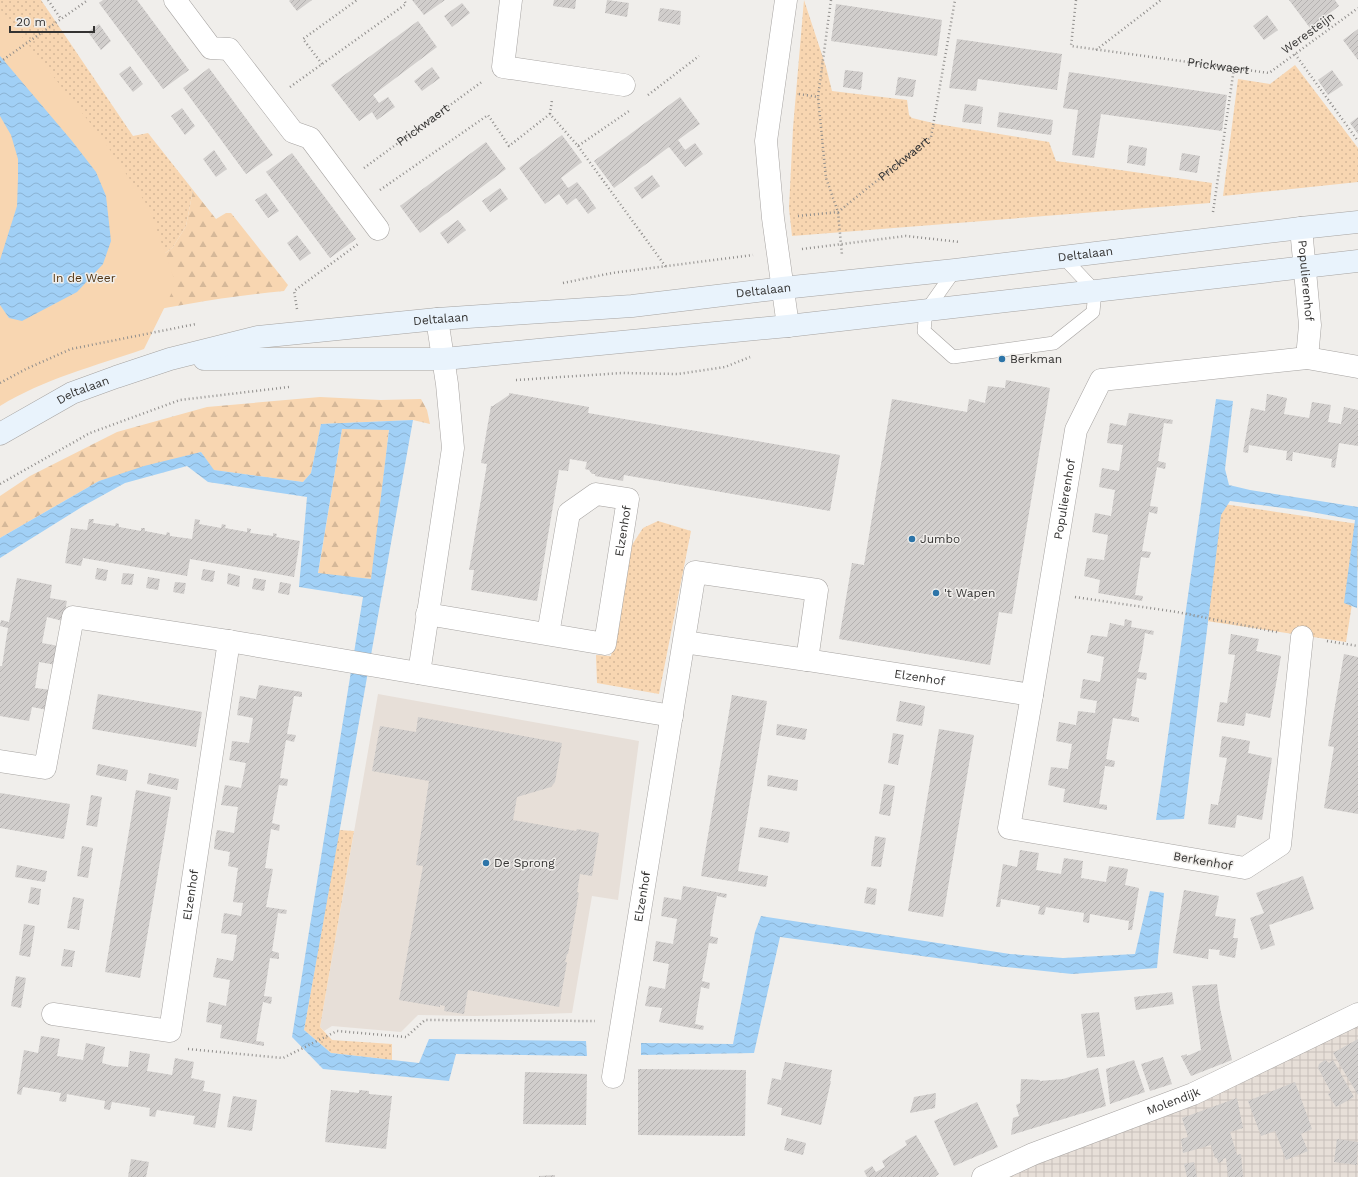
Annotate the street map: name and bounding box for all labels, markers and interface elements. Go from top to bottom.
scale bar [10,8,94,34]
street label: Weresteijn [1279,9,1337,57]
text: 20 m [16,15,46,29]
street label: Prickwaert [1187,55,1250,77]
street label: Prickwaert [394,101,452,149]
street label: Prickwaert [875,134,933,184]
street label: Populierenhof [1295,240,1317,322]
street label: Deltalaan [1057,244,1114,264]
park label: In de Weer [52,271,116,285]
street label: Deltalaan [735,280,792,301]
street label: Deltalaan [412,310,469,328]
place label: Berkman [1010,352,1062,366]
marker: Berkman [997,354,1007,364]
street label: Deltalaan [54,373,111,407]
street label: Populierenhof [1051,457,1078,540]
street label: Elzenhof [612,504,634,557]
place label: Jumbo [920,532,960,546]
marker: Jumbo [907,534,917,544]
place label: 't Wapen [944,586,995,600]
marker: 't Wapen [931,588,941,598]
street label: Elzenhof [893,667,946,688]
street label: Berkenhof [1172,849,1234,873]
place label: De Sprong [494,856,555,870]
marker: De Sprong [481,858,491,868]
street label: Elzenhof [180,868,201,921]
street label: Elzenhof [631,870,653,923]
street label: Molendijk [1145,1084,1203,1118]

